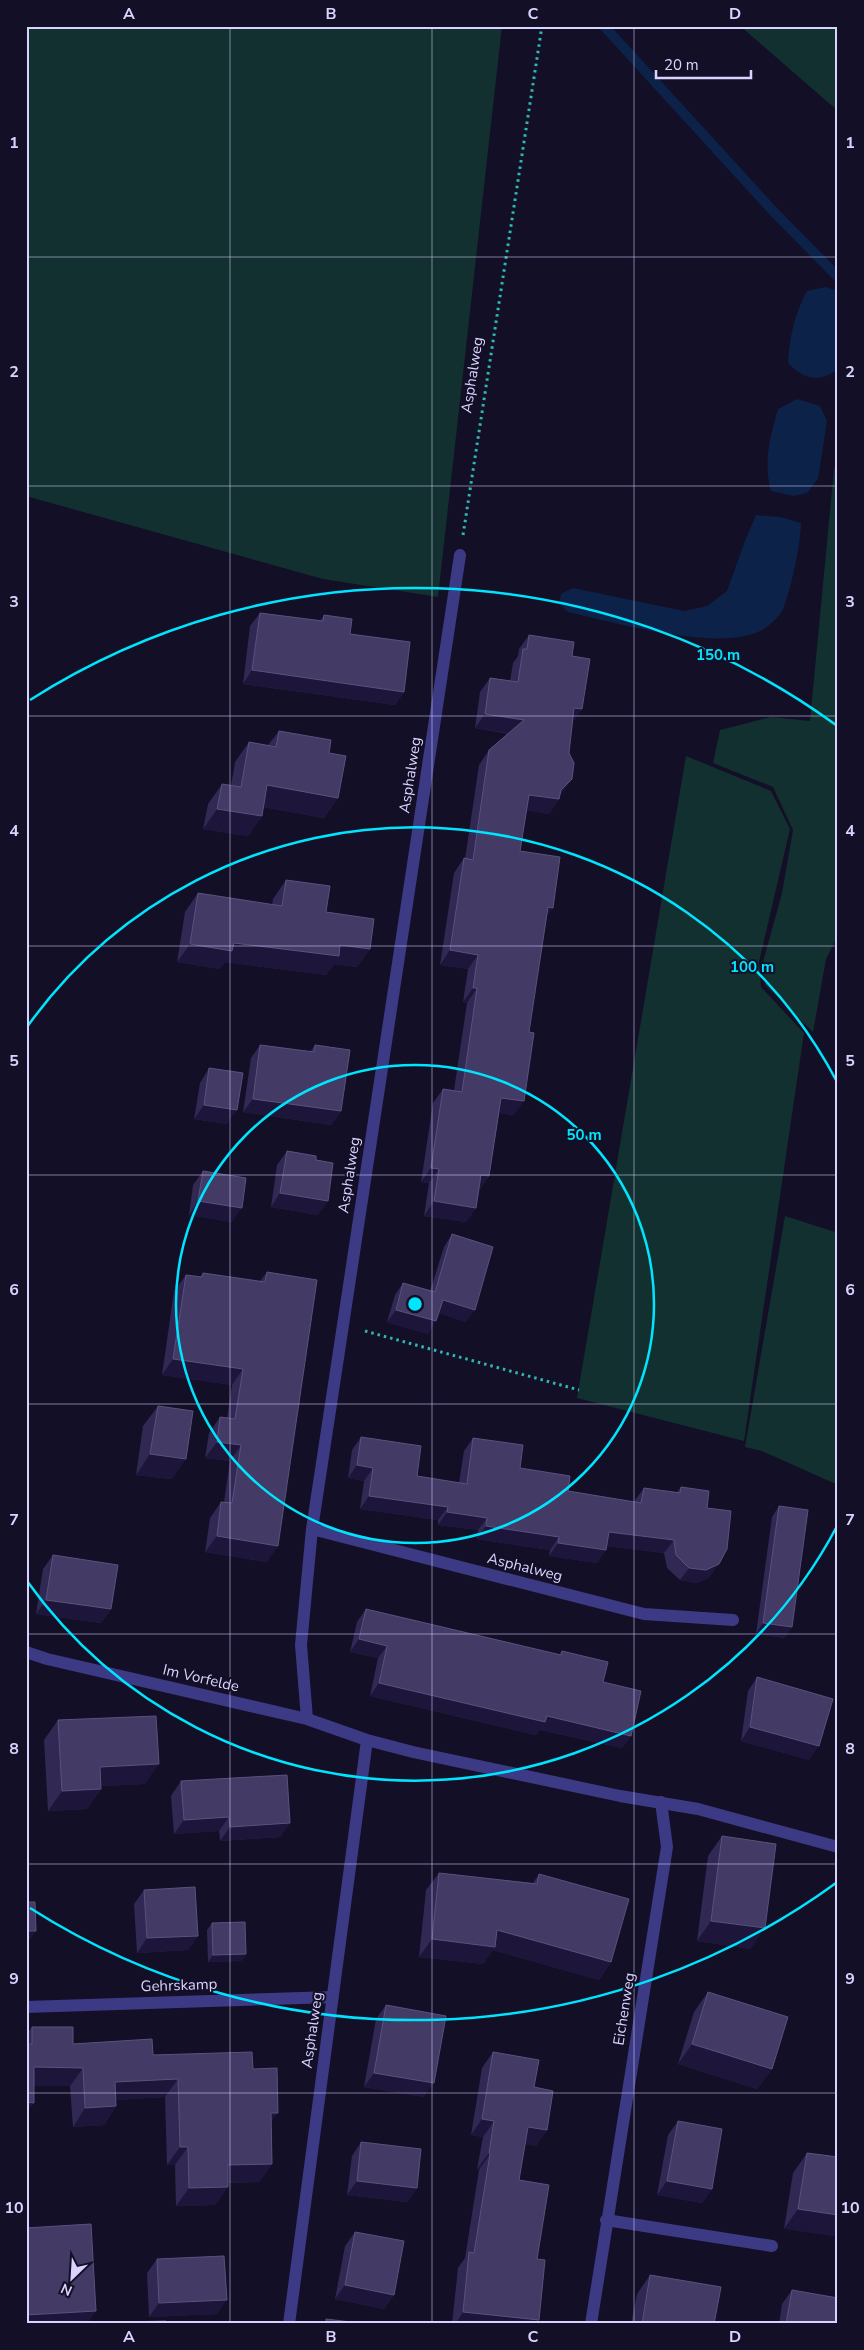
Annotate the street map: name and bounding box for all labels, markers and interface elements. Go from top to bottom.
text: A [123,3,135,25]
text: B [325,3,337,25]
text: C [528,3,539,25]
text: D [729,3,741,25]
scale bar [656,48,752,80]
text: 20 m [664,55,699,75]
text: 1 [9,132,19,154]
text: 1 [845,132,855,154]
street label: Asphalweg [456,335,488,415]
text: 2 [9,361,19,383]
text: 2 [845,361,855,383]
text: 3 [9,591,19,613]
text: 3 [845,591,855,613]
text: 150 m [696,645,740,665]
street label: Asphalweg [394,735,426,815]
text: 4 [9,820,19,842]
text: 4 [845,820,855,842]
text: 100 m [730,957,774,977]
text: 5 [9,1050,19,1072]
text: 5 [845,1050,855,1072]
text: 50 m [566,1125,602,1145]
street label: Asphalweg [333,1135,365,1215]
text: 6 [9,1279,19,1301]
text: 6 [845,1279,855,1301]
centre of rings [406,1295,424,1313]
text: 7 [9,1509,19,1531]
text: 7 [845,1509,855,1531]
street label: Asphalweg [485,1548,565,1586]
street label: Im Vorfelde [161,1659,241,1697]
text: 8 [9,1738,19,1760]
text: 8 [845,1738,855,1760]
text: 9 [9,1968,19,1990]
text: 9 [845,1968,855,1990]
street label: Eichenweg [608,1971,640,2047]
street label: Gehrskamp [140,1974,218,1996]
street label: Asphalweg [297,1991,327,2069]
text: 10 [4,2197,24,2219]
text: 10 [840,2197,860,2219]
north arrow [48,2252,98,2302]
text: N [58,2279,75,2300]
text: A [123,2326,135,2348]
text: B [325,2326,337,2348]
text: C [528,2326,539,2348]
text: D [729,2326,741,2348]

